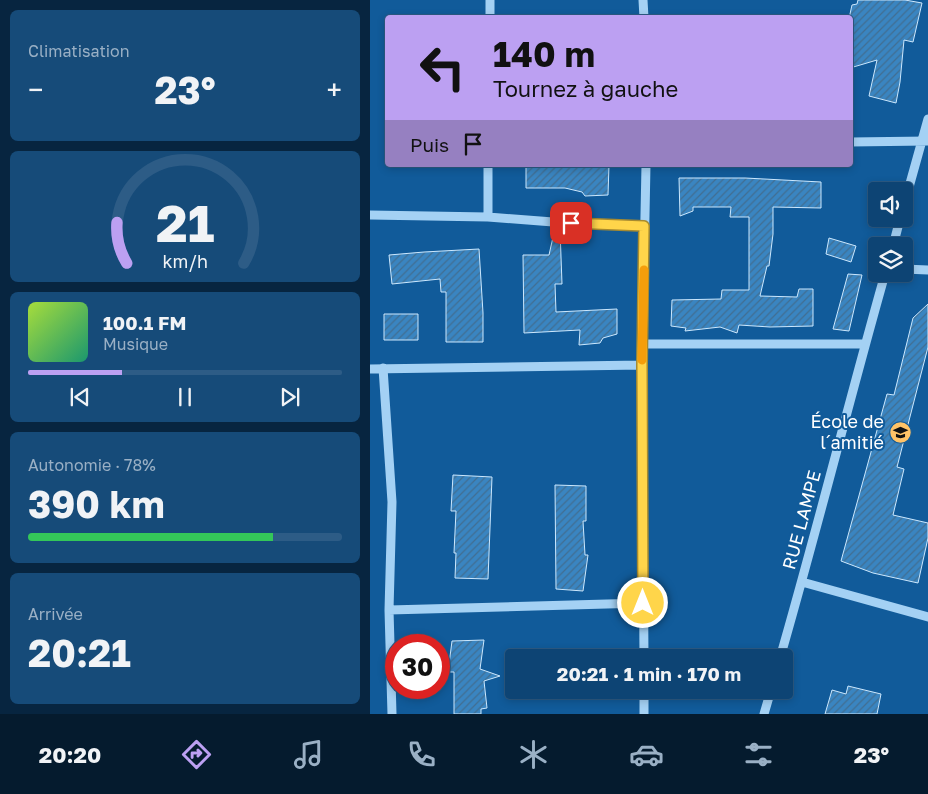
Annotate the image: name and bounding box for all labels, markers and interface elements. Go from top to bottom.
text: 140 m [493,33,595,75]
icon: left [410,35,475,100]
text: Climatisation [28,41,130,61]
text: 23° [154,67,216,112]
text: − [28,73,43,106]
text: + [327,73,342,106]
text: Tournez à gauche [493,75,678,102]
icon: arrive [459,130,487,158]
text: Puis [410,133,449,156]
map controls [868,182,913,282]
button: sound [868,182,913,227]
text: 21 [156,191,214,253]
pin [550,202,592,244]
icon: arrive [557,209,585,237]
button: layers [868,237,913,282]
text: km/h [162,250,208,272]
text: 100.1 FM [103,311,186,334]
text: Musique [103,334,168,354]
icon: previous [66,383,94,411]
icon: pause [171,383,199,411]
icon: next [276,383,304,411]
place label: École de l´amitié [811,410,884,453]
school or university icon: École de l´amitié [888,420,912,444]
text: Autonomie · 78% [28,455,156,475]
street label: RUE LAMPE [777,468,825,572]
text: 390 km [28,481,165,526]
position arrow [616,576,668,628]
text: Arrivée [28,604,83,624]
text: 20:21 [28,630,131,675]
speed limit sign: 30 [385,634,450,699]
text: 20:21 · 1 min · 170 m [557,662,741,685]
icon: directions [179,737,214,772]
icon: music [291,737,326,772]
icon: phone [404,737,439,772]
icon: climate [516,737,551,772]
icon: car [629,737,664,772]
icon: filters [741,737,776,772]
text: 20:20 [39,741,101,768]
text: 23° [854,741,889,768]

